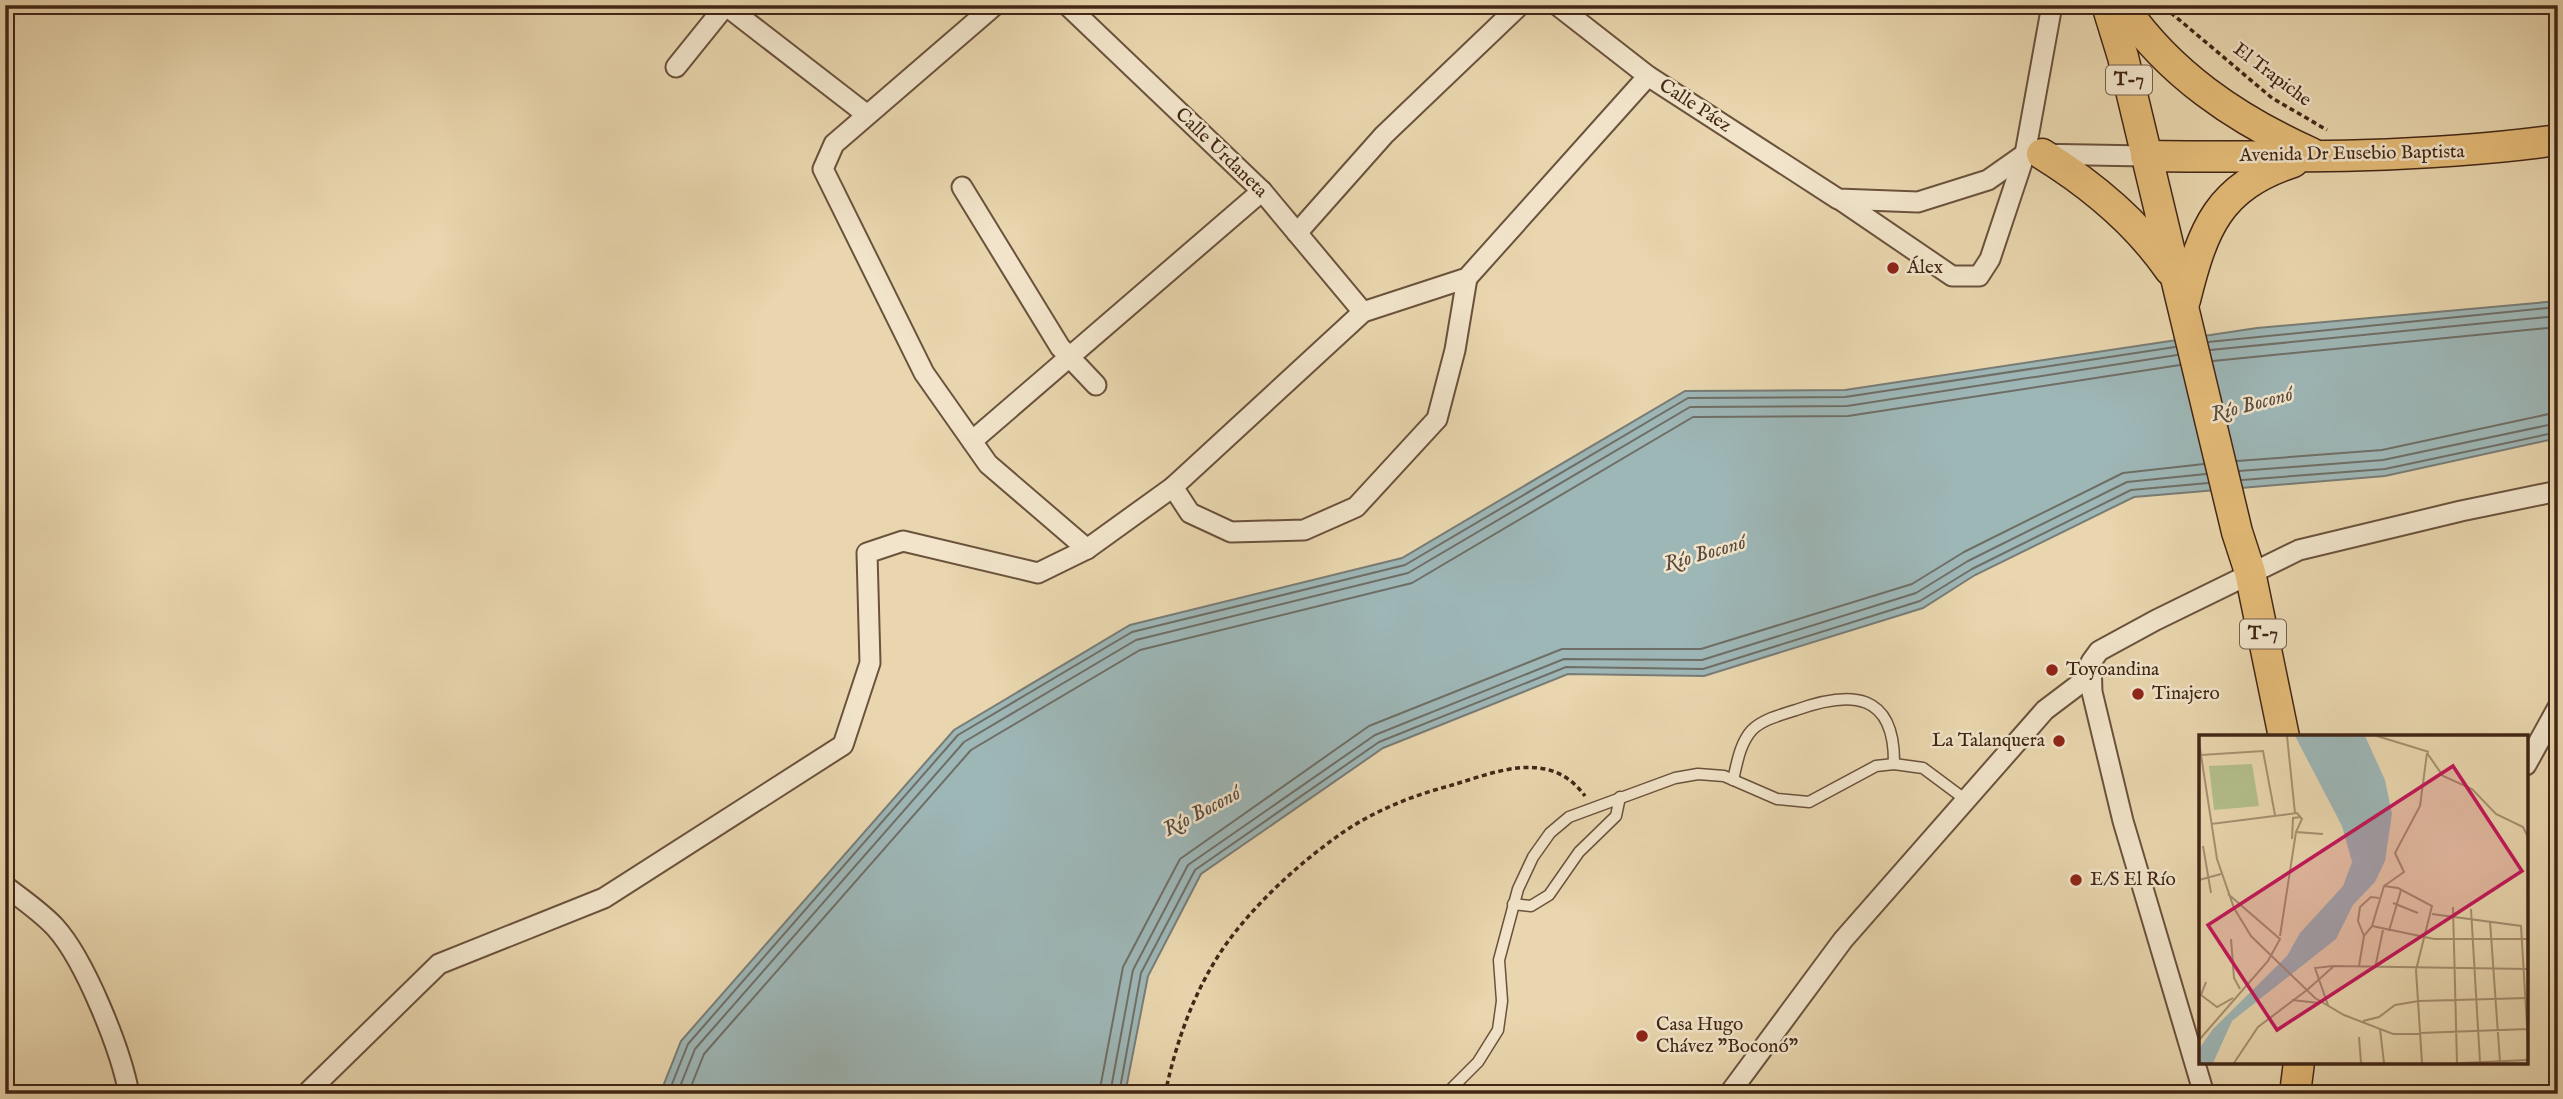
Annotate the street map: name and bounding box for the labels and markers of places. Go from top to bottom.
place label: Álex [1906,255,1943,280]
marker: Álex [1885,260,1901,276]
place label: Toyoandina [2066,658,2160,682]
marker: Toyoandina [2044,662,2060,678]
place label: Tinajero [2152,682,2220,706]
marker: Tinajero [2130,686,2146,702]
place label: La Talanquera [1932,729,2046,753]
marker: La Talanquera [2051,733,2067,749]
place label: E/S El Río [2090,868,2176,892]
marker: E/S El Río [2068,872,2084,888]
place label: Casa Hugo Chávez "Boconó" [1656,1013,1798,1059]
marker: Casa Hugo Chávez "Boconó" [1634,1028,1650,1044]

